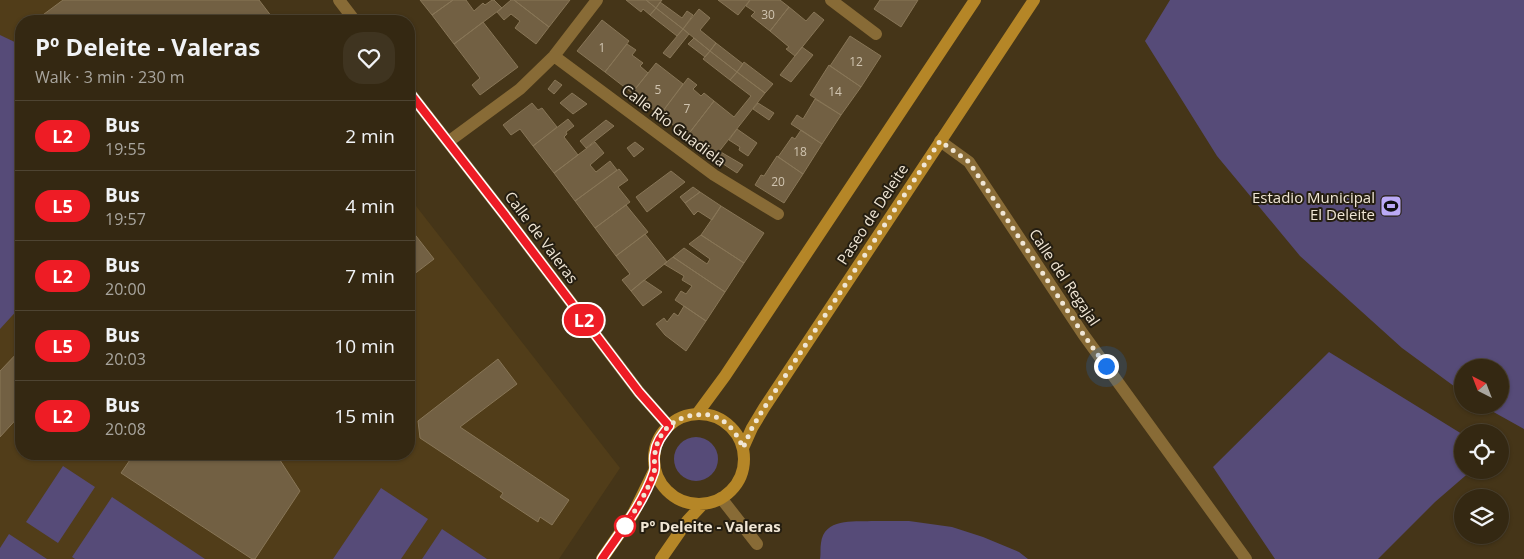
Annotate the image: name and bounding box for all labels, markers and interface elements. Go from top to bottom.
house number: 30 [761,6,775,23]
text: Pº Deleite - Valeras [35,30,260,63]
button: heart [343,32,395,84]
house number: 1 [599,39,605,56]
house number: 12 [849,53,863,70]
text: Walk · 3 min · 230 m [35,66,185,88]
street label: Calle Río Guadiela [618,79,730,171]
house number: 5 [655,81,662,98]
house number: 14 [828,83,842,100]
house number: 7 [684,100,691,117]
text: Bus [105,112,140,138]
text: 2 min [345,123,395,149]
text: L2 [52,124,73,148]
text: 19:55 [105,138,146,160]
house number: 18 [793,143,807,160]
street label: Paseo de Deleite [832,160,912,268]
house number: 20 [771,173,785,190]
text: Bus [105,182,140,208]
street label: Calle de Valeras [501,187,583,287]
place label: Estadio Municipal El Deleite [1252,187,1375,224]
text: 4 min [345,193,395,219]
text: L5 [52,194,73,218]
sports icon: Estadio Municipal El Deleite [1379,194,1403,218]
text: 19:57 [105,208,146,230]
street label: Calle del Regajal [1025,225,1105,329]
text: Bus [105,252,140,278]
text: 7 min [345,263,395,289]
text: L2 [52,264,73,288]
text: 20:00 [105,278,146,300]
line badge: L2 [562,304,606,336]
text: L2 [574,308,594,332]
text: Bus [105,322,140,348]
text: 10 min [334,333,395,359]
text: L5 [52,334,73,358]
text: 20:03 [105,348,146,370]
your location [1094,354,1119,379]
north arrow [1454,359,1509,414]
map controls [1454,359,1509,544]
text: Bus [105,392,140,418]
text: 15 min [334,403,395,429]
text: L2 [52,404,73,428]
text: 20:08 [105,418,146,440]
button: locate [1454,424,1509,479]
button: layers [1454,489,1509,544]
marker: Pº Deleite - Valeras [614,515,636,537]
place label: Pº Deleite - Valeras [640,516,781,536]

